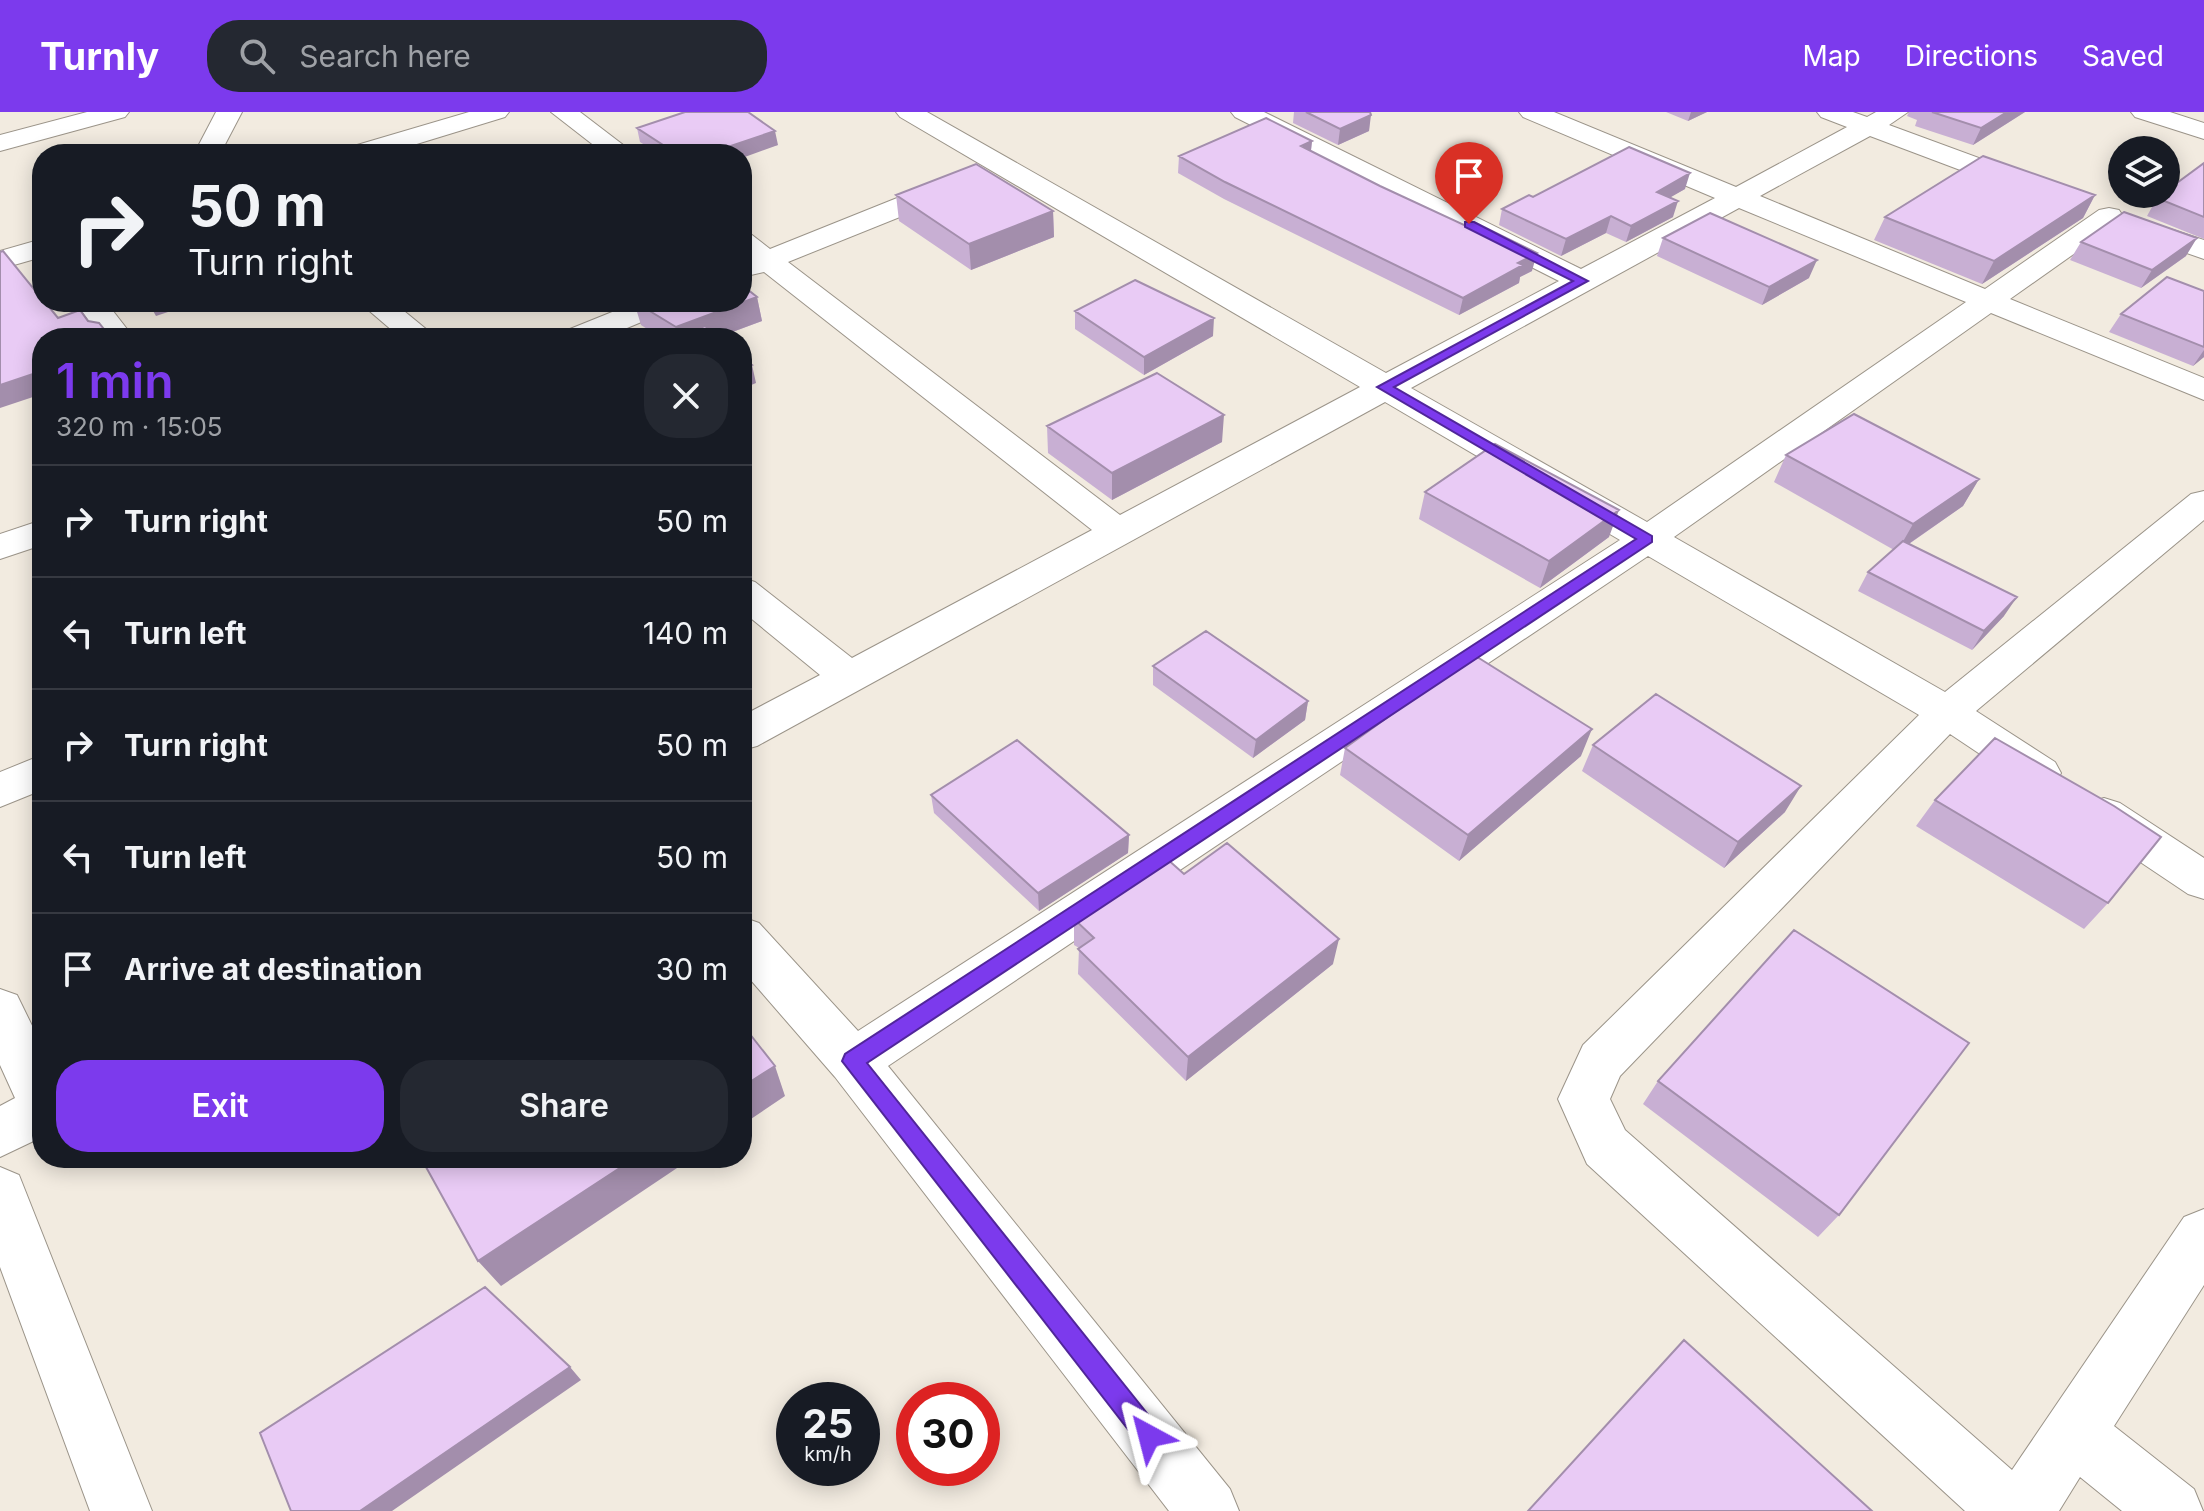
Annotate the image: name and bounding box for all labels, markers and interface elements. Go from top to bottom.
search box [207,20,767,92]
text: Turnly [40,33,159,79]
icon: search [235,34,279,78]
text: Search here [299,38,471,74]
text: Map [1802,39,1861,73]
text: Directions [1905,39,2038,73]
text: Saved [2082,39,2164,73]
map controls [2108,136,2180,208]
button: layers [2108,136,2180,208]
pin [1435,142,1503,224]
icon: arrive [1447,154,1491,198]
text: 50 m [188,172,326,240]
icon: right [56,176,160,280]
text: Turn right [188,240,353,284]
text: 1 min [56,351,174,410]
button: close [644,354,728,438]
text: 320 m · 15:05 [56,411,223,442]
icon: right [56,499,100,543]
text: Turn right [124,503,268,539]
text: 50 m [656,503,728,539]
icon: left [56,611,100,655]
text: Turn left [124,615,246,651]
text: 140 m [643,615,728,651]
icon: right [56,723,100,767]
text: Turn right [124,727,268,763]
text: 50 m [656,727,728,763]
icon: left [56,835,100,879]
text: Turn left [124,839,246,875]
text: 50 m [656,839,728,875]
icon: arrive [56,947,100,991]
text: Arrive at destination [124,951,422,987]
text: 30 m [656,951,728,987]
button: Exit [56,1060,384,1152]
button: Share [400,1060,728,1152]
speed limit sign: 30 [896,1382,1000,1486]
position arrow [1107,1394,1191,1478]
text: 25 [803,1399,853,1448]
text: km/h [804,1442,852,1466]

